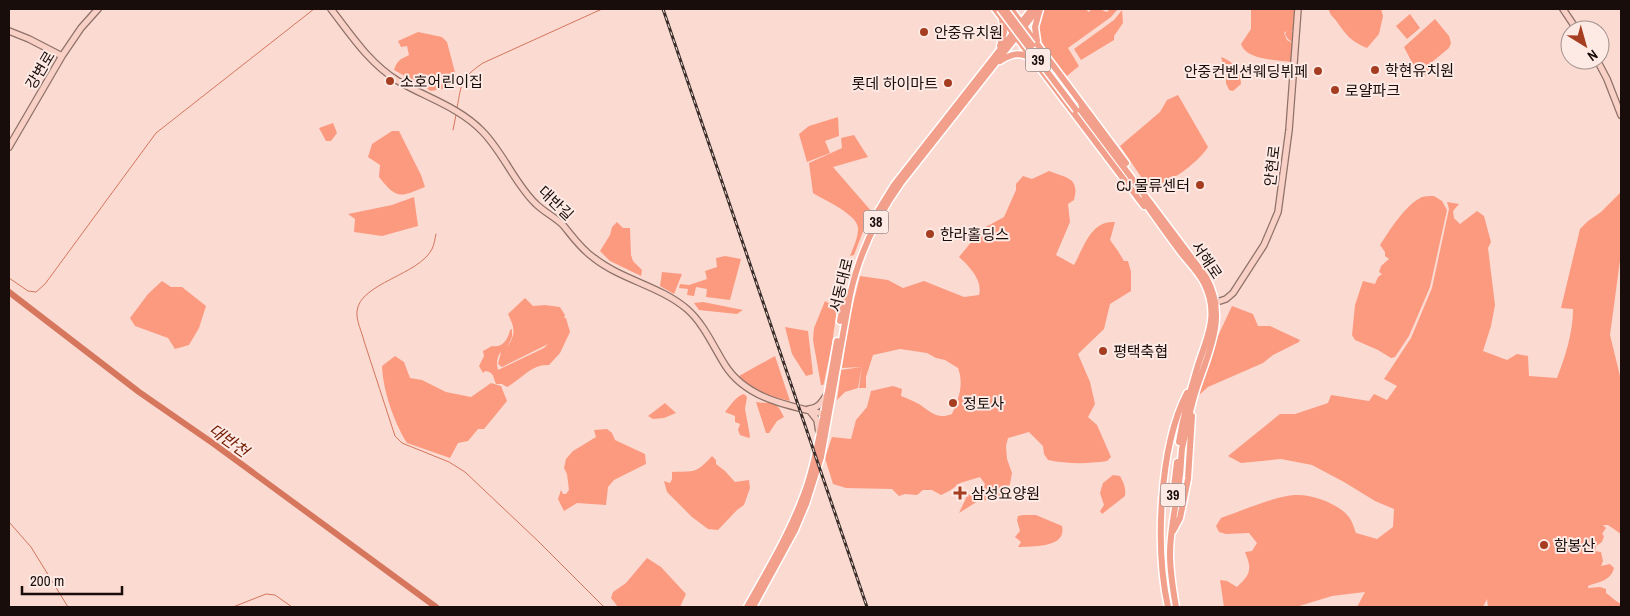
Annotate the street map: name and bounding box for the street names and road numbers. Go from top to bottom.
street label: 강변로 [20,47,60,93]
road number: 39 [1026,48,1050,72]
street label: 안현로 [1259,144,1285,188]
street label: 대반길 [534,181,578,225]
road number: 38 [864,210,888,233]
street label: 서해로 [1187,237,1227,283]
street label: 서동대로 [824,256,858,314]
road number: 39 [1160,484,1186,506]

